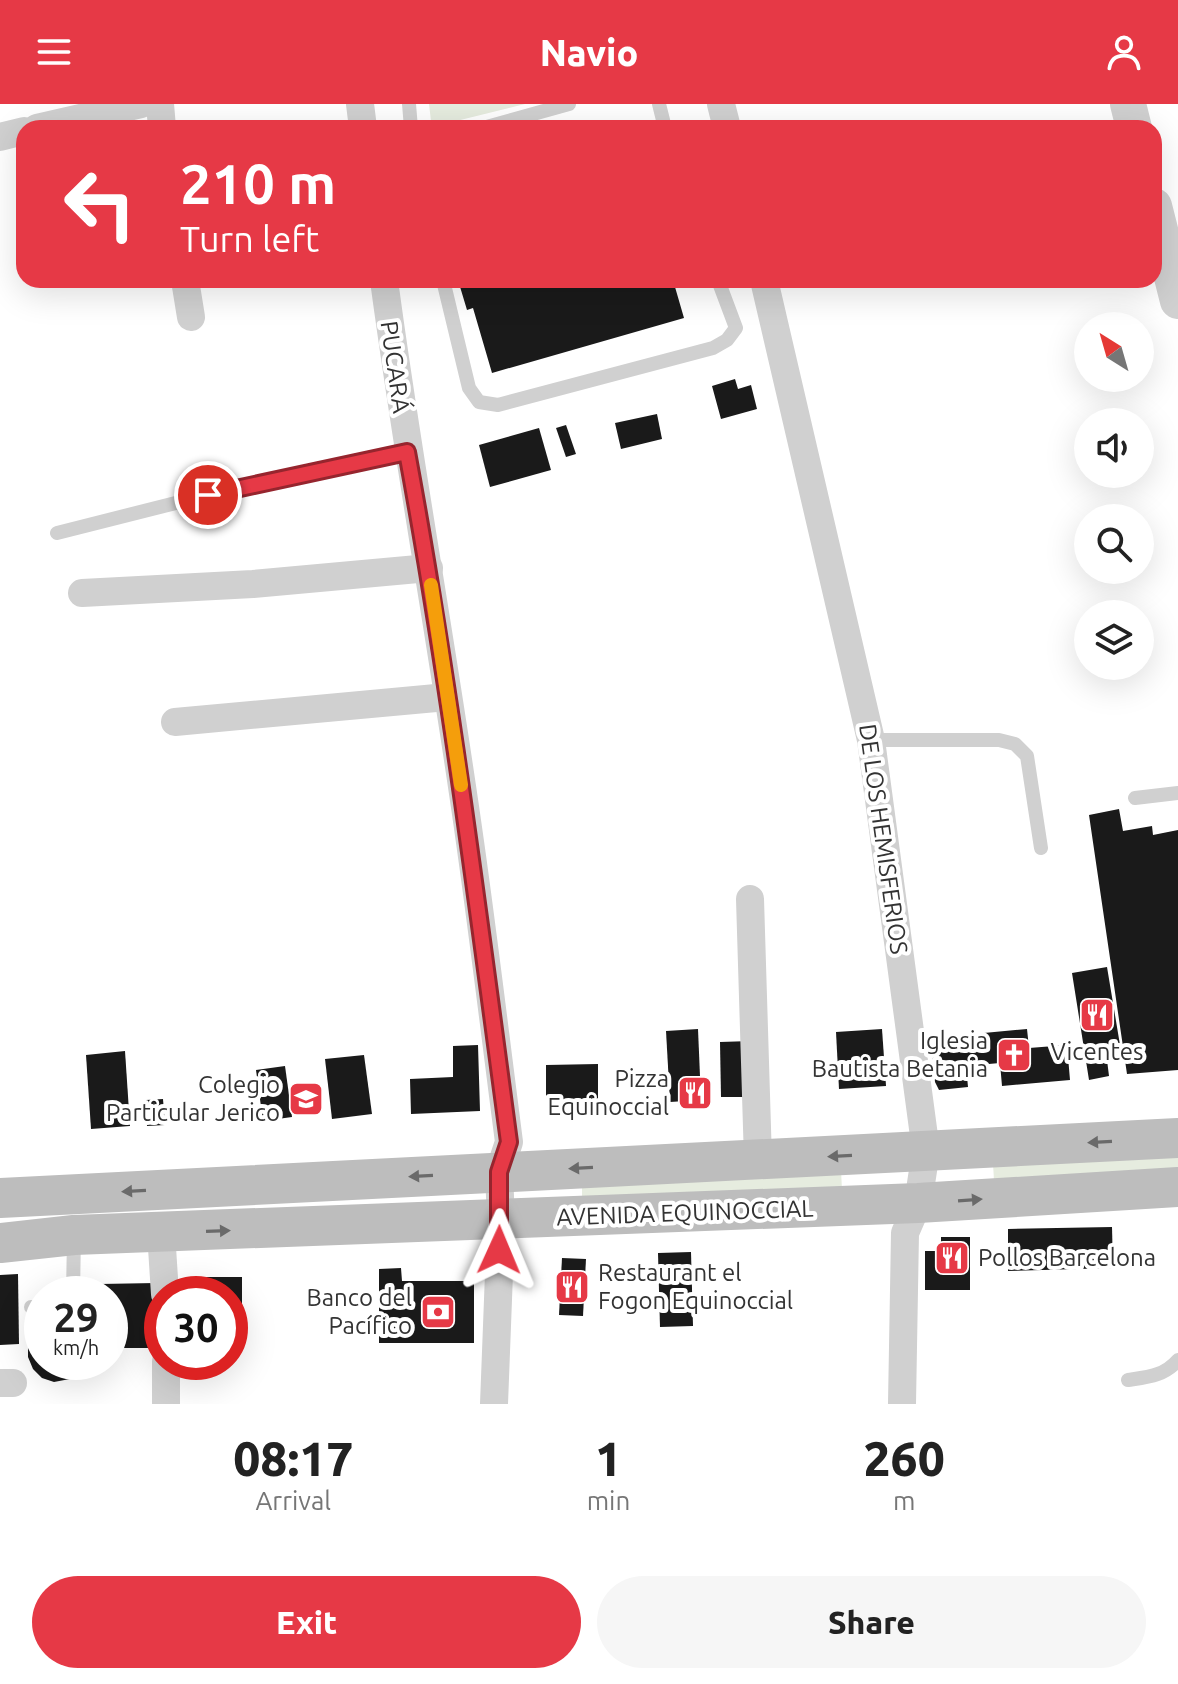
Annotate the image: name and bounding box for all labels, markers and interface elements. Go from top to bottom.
icon: menu [32,30,76,74]
icon: person [1102,30,1146,74]
text: Navio [540,32,638,73]
icon: left [48,152,152,256]
text: 210 m [180,152,336,215]
text: Turn left [180,218,319,259]
north arrow [1074,312,1154,392]
map controls [1074,312,1154,680]
street label: PUCARÁ [376,319,416,415]
button: sound [1074,408,1154,488]
pin [174,461,242,529]
icon: arrive [186,473,230,517]
button: search [1074,504,1154,584]
button: layers [1074,600,1154,680]
street label: DE LOS HEMISFERIOS [854,722,913,956]
restaurant icon: Vicentes [1078,996,1116,1034]
place label: Iglesia Bautista Betania [812,1027,988,1082]
church icon: Iglesia Bautista Betania [995,1036,1033,1074]
place label: Vicentes [1051,1038,1143,1065]
place label: Pizza Equinoccial [548,1065,669,1120]
place label: Colegio Particular Jerico [106,1071,280,1126]
restaurant icon: Pizza Equinoccial [676,1074,714,1112]
school or university icon: Colegio Particular Jerico [287,1080,325,1118]
one-way arrow [1087,1136,1112,1149]
one-way arrow [827,1149,852,1162]
one-way arrow [568,1162,593,1175]
one-way arrow [408,1170,433,1183]
one-way arrow [121,1184,146,1197]
one-way arrow [958,1193,983,1206]
street label: AVENIDA EQUINOCCIAL [556,1195,814,1230]
position arrow [457,1208,541,1292]
one-way arrow [206,1224,231,1237]
restaurant icon: Pollos Barcelona [933,1239,971,1277]
place label: Pollos Barcelona [978,1244,1156,1271]
place label: Restaurant el Fogon Equinoccial [598,1259,793,1314]
restaurant icon: Restaurant el Fogon Equinoccial [553,1268,591,1306]
speed limit sign: 30 [144,1276,248,1380]
place label: Banco del Pacífico [307,1284,412,1339]
bank icon: Banco del Pacífico [419,1293,457,1331]
text: 29 [53,1295,99,1340]
text: km/h [53,1336,99,1359]
text: 08:17 [233,1431,353,1485]
text: 1 [595,1431,622,1485]
text: 260 [864,1431,945,1485]
text: Arrival [255,1486,331,1515]
text: min [587,1486,630,1515]
text: m [893,1486,915,1515]
button: Exit [32,1576,581,1668]
button: Share [597,1576,1146,1668]

